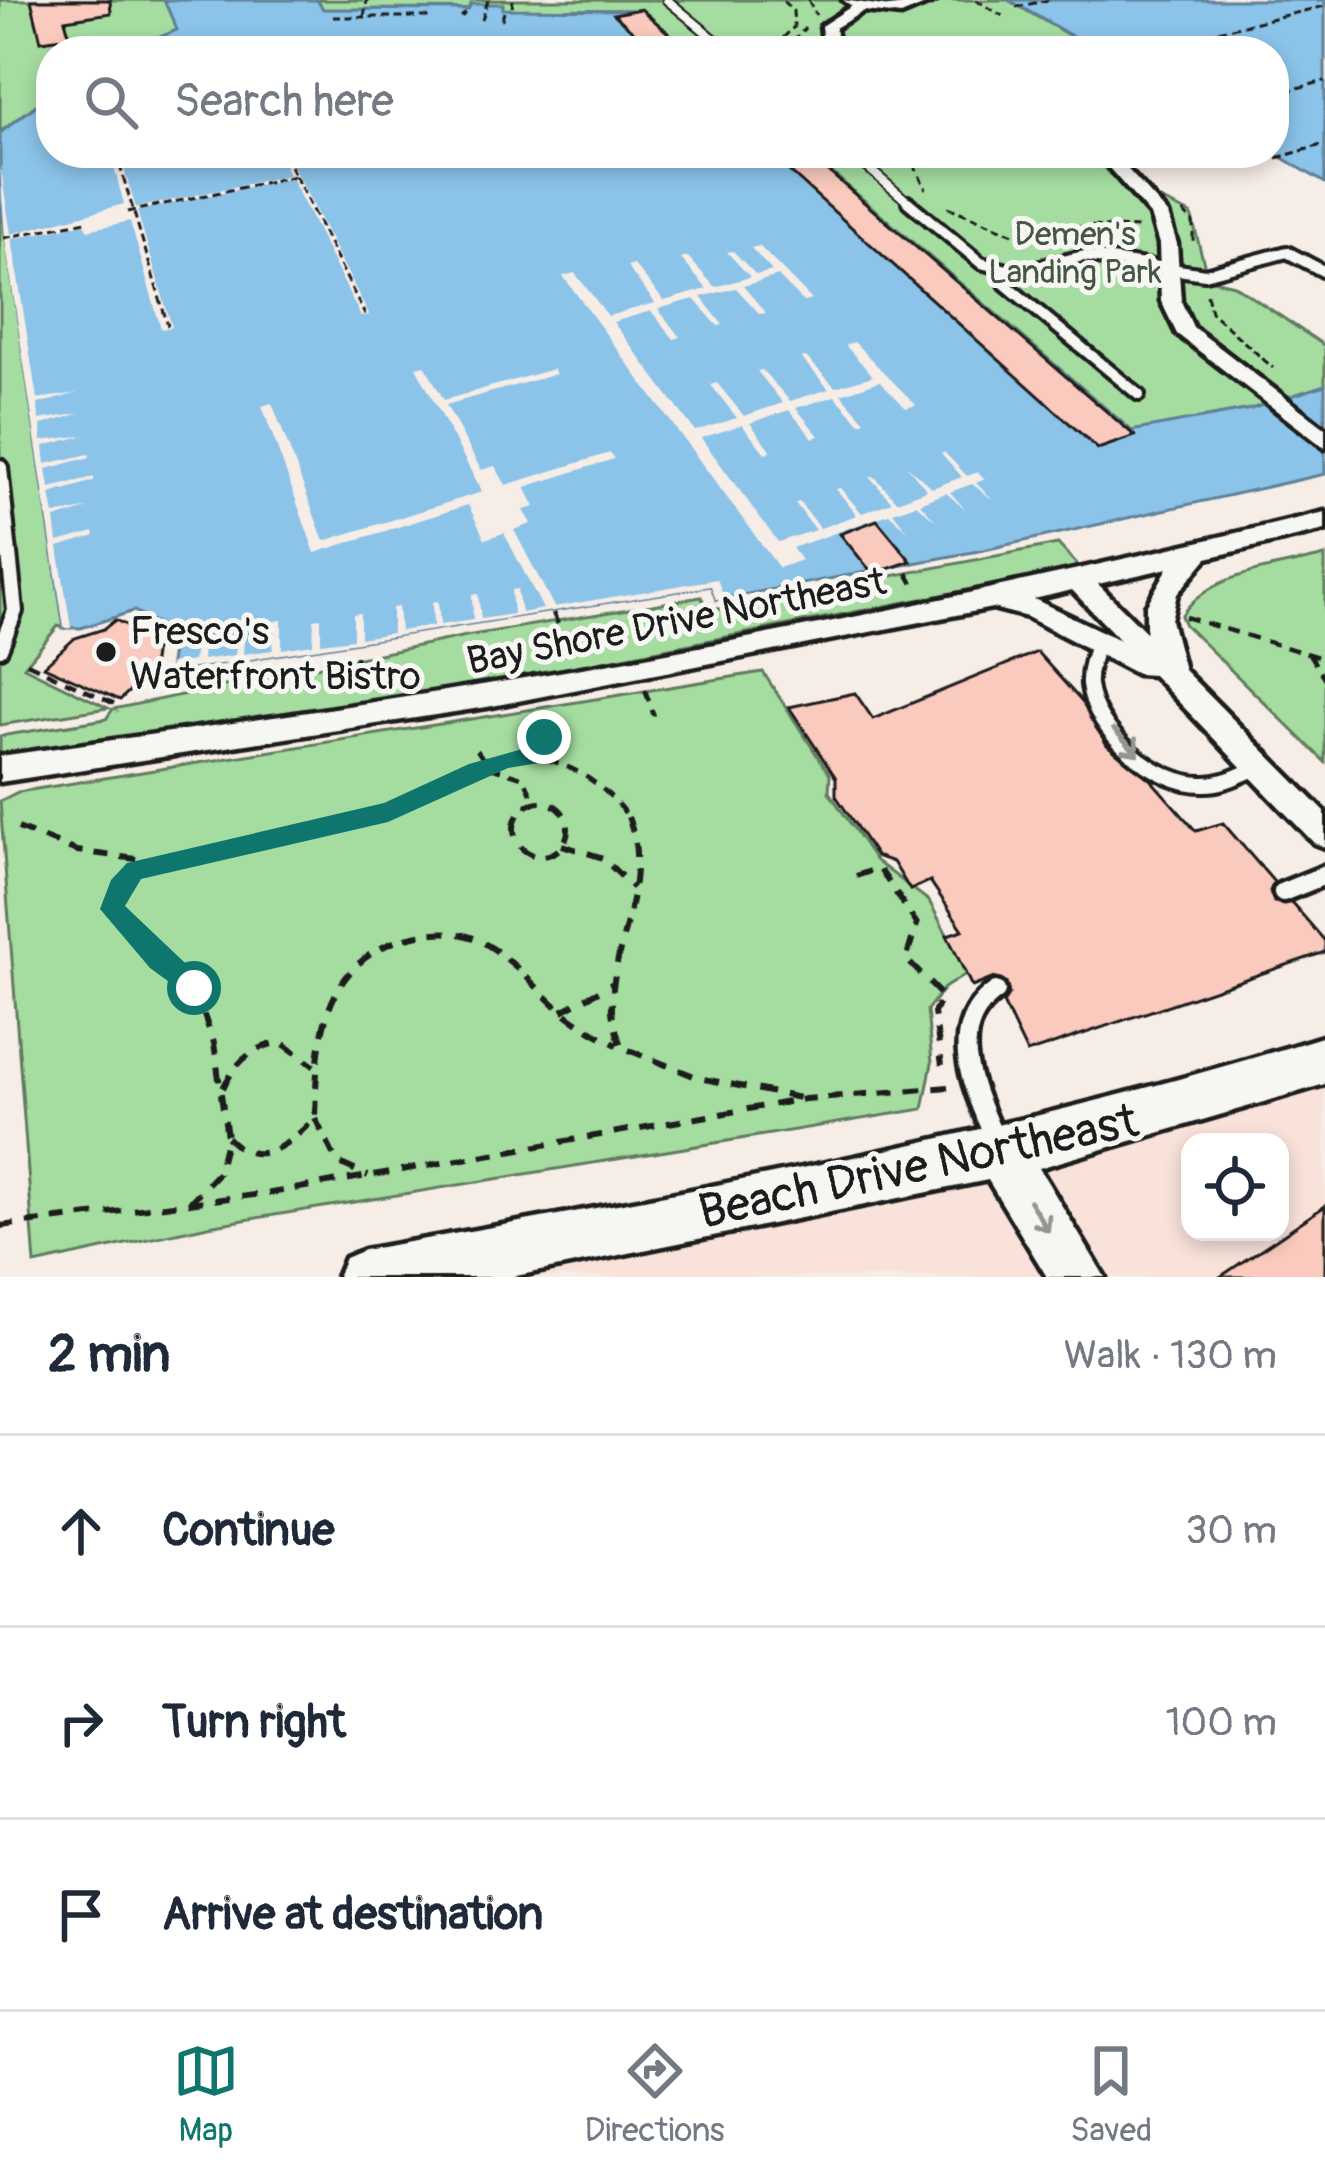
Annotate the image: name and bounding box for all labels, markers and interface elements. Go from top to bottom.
search box [36,36,1289,168]
icon: search [78,69,144,135]
text: Search here [174,74,394,130]
park label: Demen's Landing Park [988,214,1162,293]
street label: Bay Shore Drive Northeast [463,557,890,686]
place label: Fresco's Waterfront Bistro [130,607,421,701]
marker: Fresco's Waterfront Bistro [93,639,119,665]
route end [517,710,571,764]
one-way arrow [1111,727,1139,756]
route start [167,961,221,1015]
street label: Beach Drive Northeast [693,1091,1144,1243]
map controls [1181,1133,1289,1241]
button: locate [1181,1133,1289,1241]
one-way arrow [1027,1198,1052,1232]
text: 2 min [48,1323,170,1387]
text: Walk · 130 m [1064,1331,1277,1380]
icon: ahead [48,1498,114,1564]
text: Continue [162,1503,335,1559]
text: 30 m [1186,1506,1277,1555]
icon: right [48,1690,114,1756]
text: Turn right [162,1695,346,1751]
text: 100 m [1165,1698,1277,1747]
icon: arrive [48,1882,114,1948]
text: Arrive at destination [162,1887,543,1943]
tab: Map [173,2038,239,2151]
tab: Directions [585,2038,725,2151]
tab: Saved [1070,2038,1152,2151]

